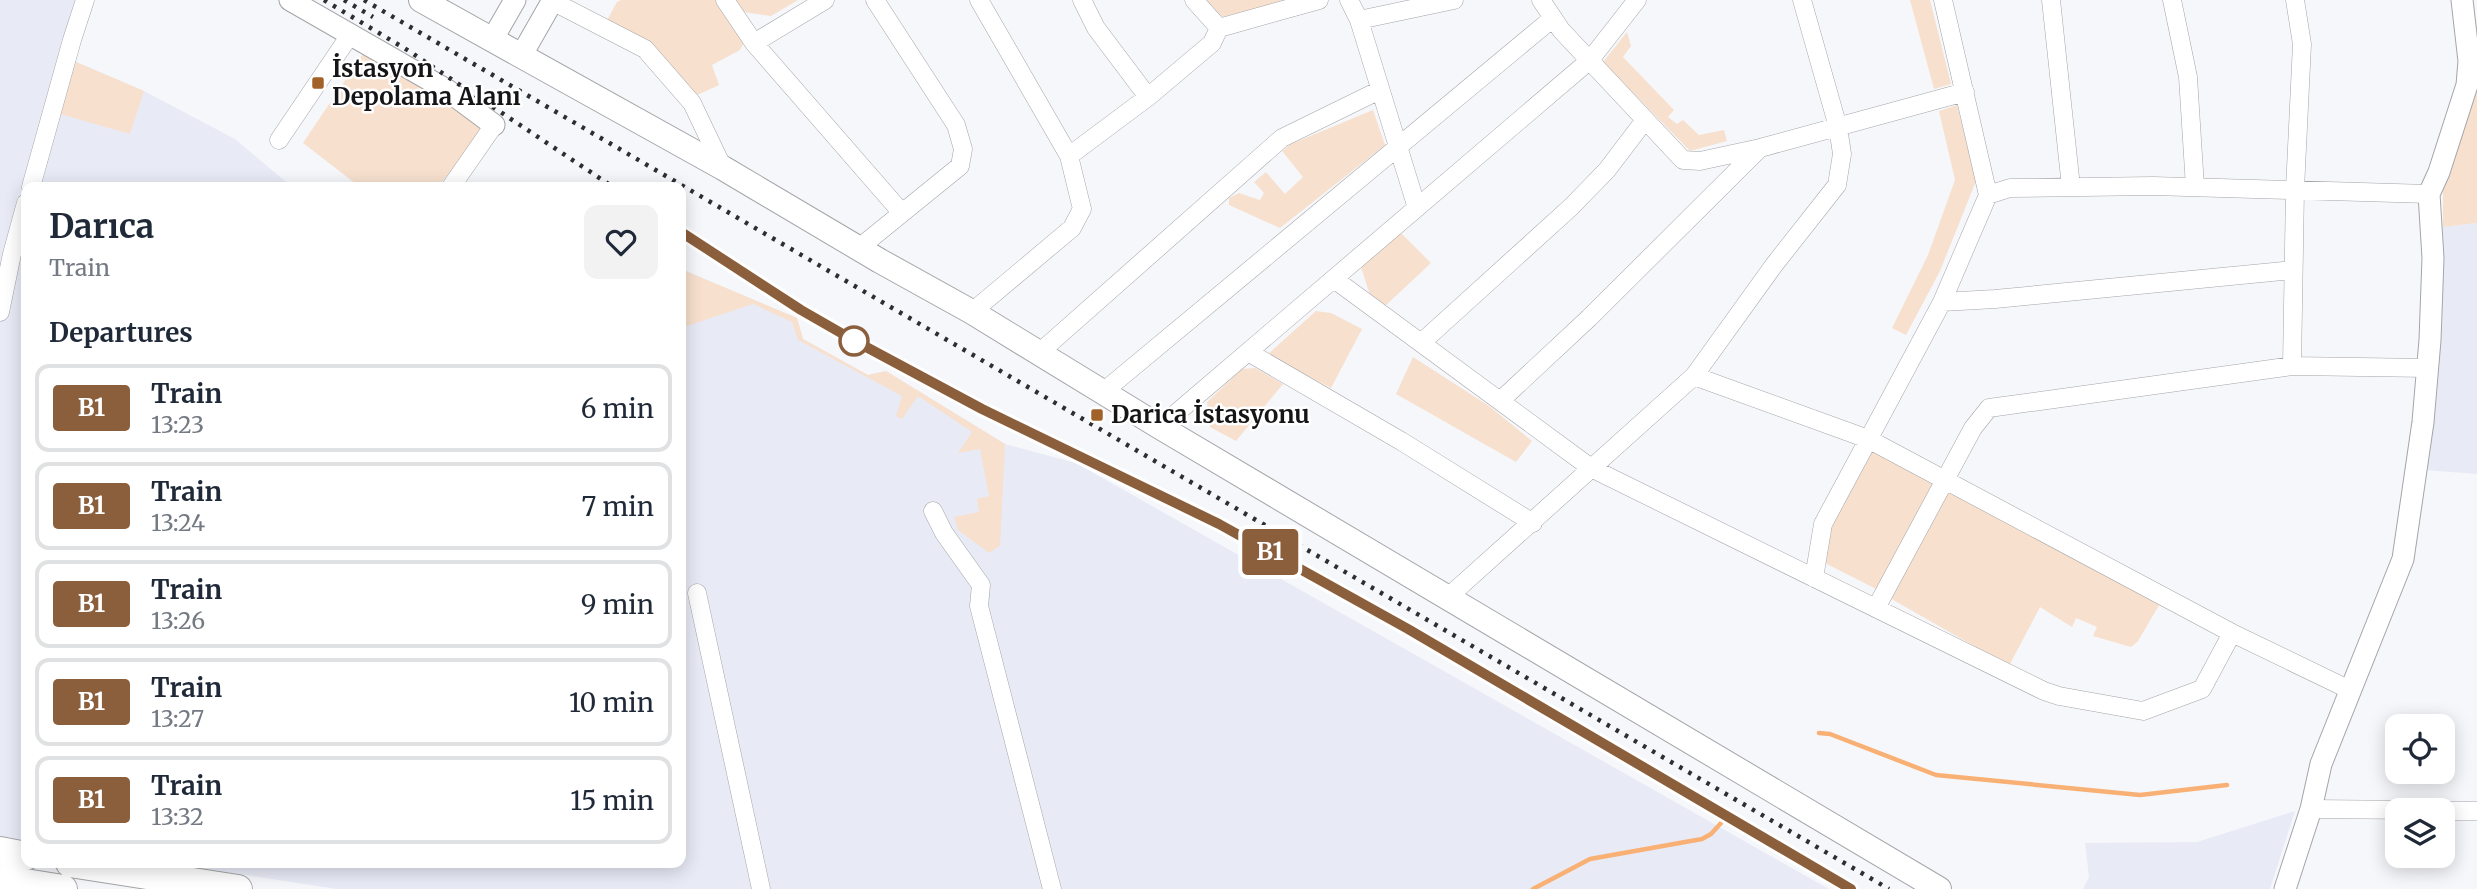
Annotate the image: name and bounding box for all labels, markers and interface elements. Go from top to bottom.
place label: İstasyon Depolama Alanı [332,53,521,112]
marker: İstasyon Depolama Alanı [310,75,326,91]
button: heart [584,205,658,279]
text: Darıca [49,206,154,247]
text: Train [49,253,110,282]
text: Departures [49,316,193,349]
unlabelled marker [839,326,869,356]
text: Train [151,377,222,410]
text: B1 [78,392,105,423]
text: 6 min [581,392,654,425]
place label: Darica İstasyonu [1111,399,1310,430]
marker: Darica İstasyonu [1089,407,1105,423]
text: 13:23 [151,410,204,439]
text: Train [151,475,222,508]
text: B1 [78,490,105,521]
text: 7 min [582,490,654,523]
text: 13:24 [151,508,205,537]
line badge: B1 [1238,529,1302,575]
text: B1 [1256,536,1284,567]
text: Train [151,573,222,606]
text: B1 [78,588,105,619]
text: 9 min [581,588,654,621]
text: 13:26 [151,606,205,635]
text: Train [151,671,222,704]
text: B1 [78,686,105,717]
text: 10 min [569,686,654,719]
text: 13:27 [151,704,204,733]
map controls [2385,714,2455,868]
button: locate [2385,714,2455,784]
text: Train [151,769,222,802]
text: B1 [78,784,105,815]
text: 15 min [570,784,654,817]
button: layers [2385,798,2455,868]
text: 13:32 [151,802,204,831]

